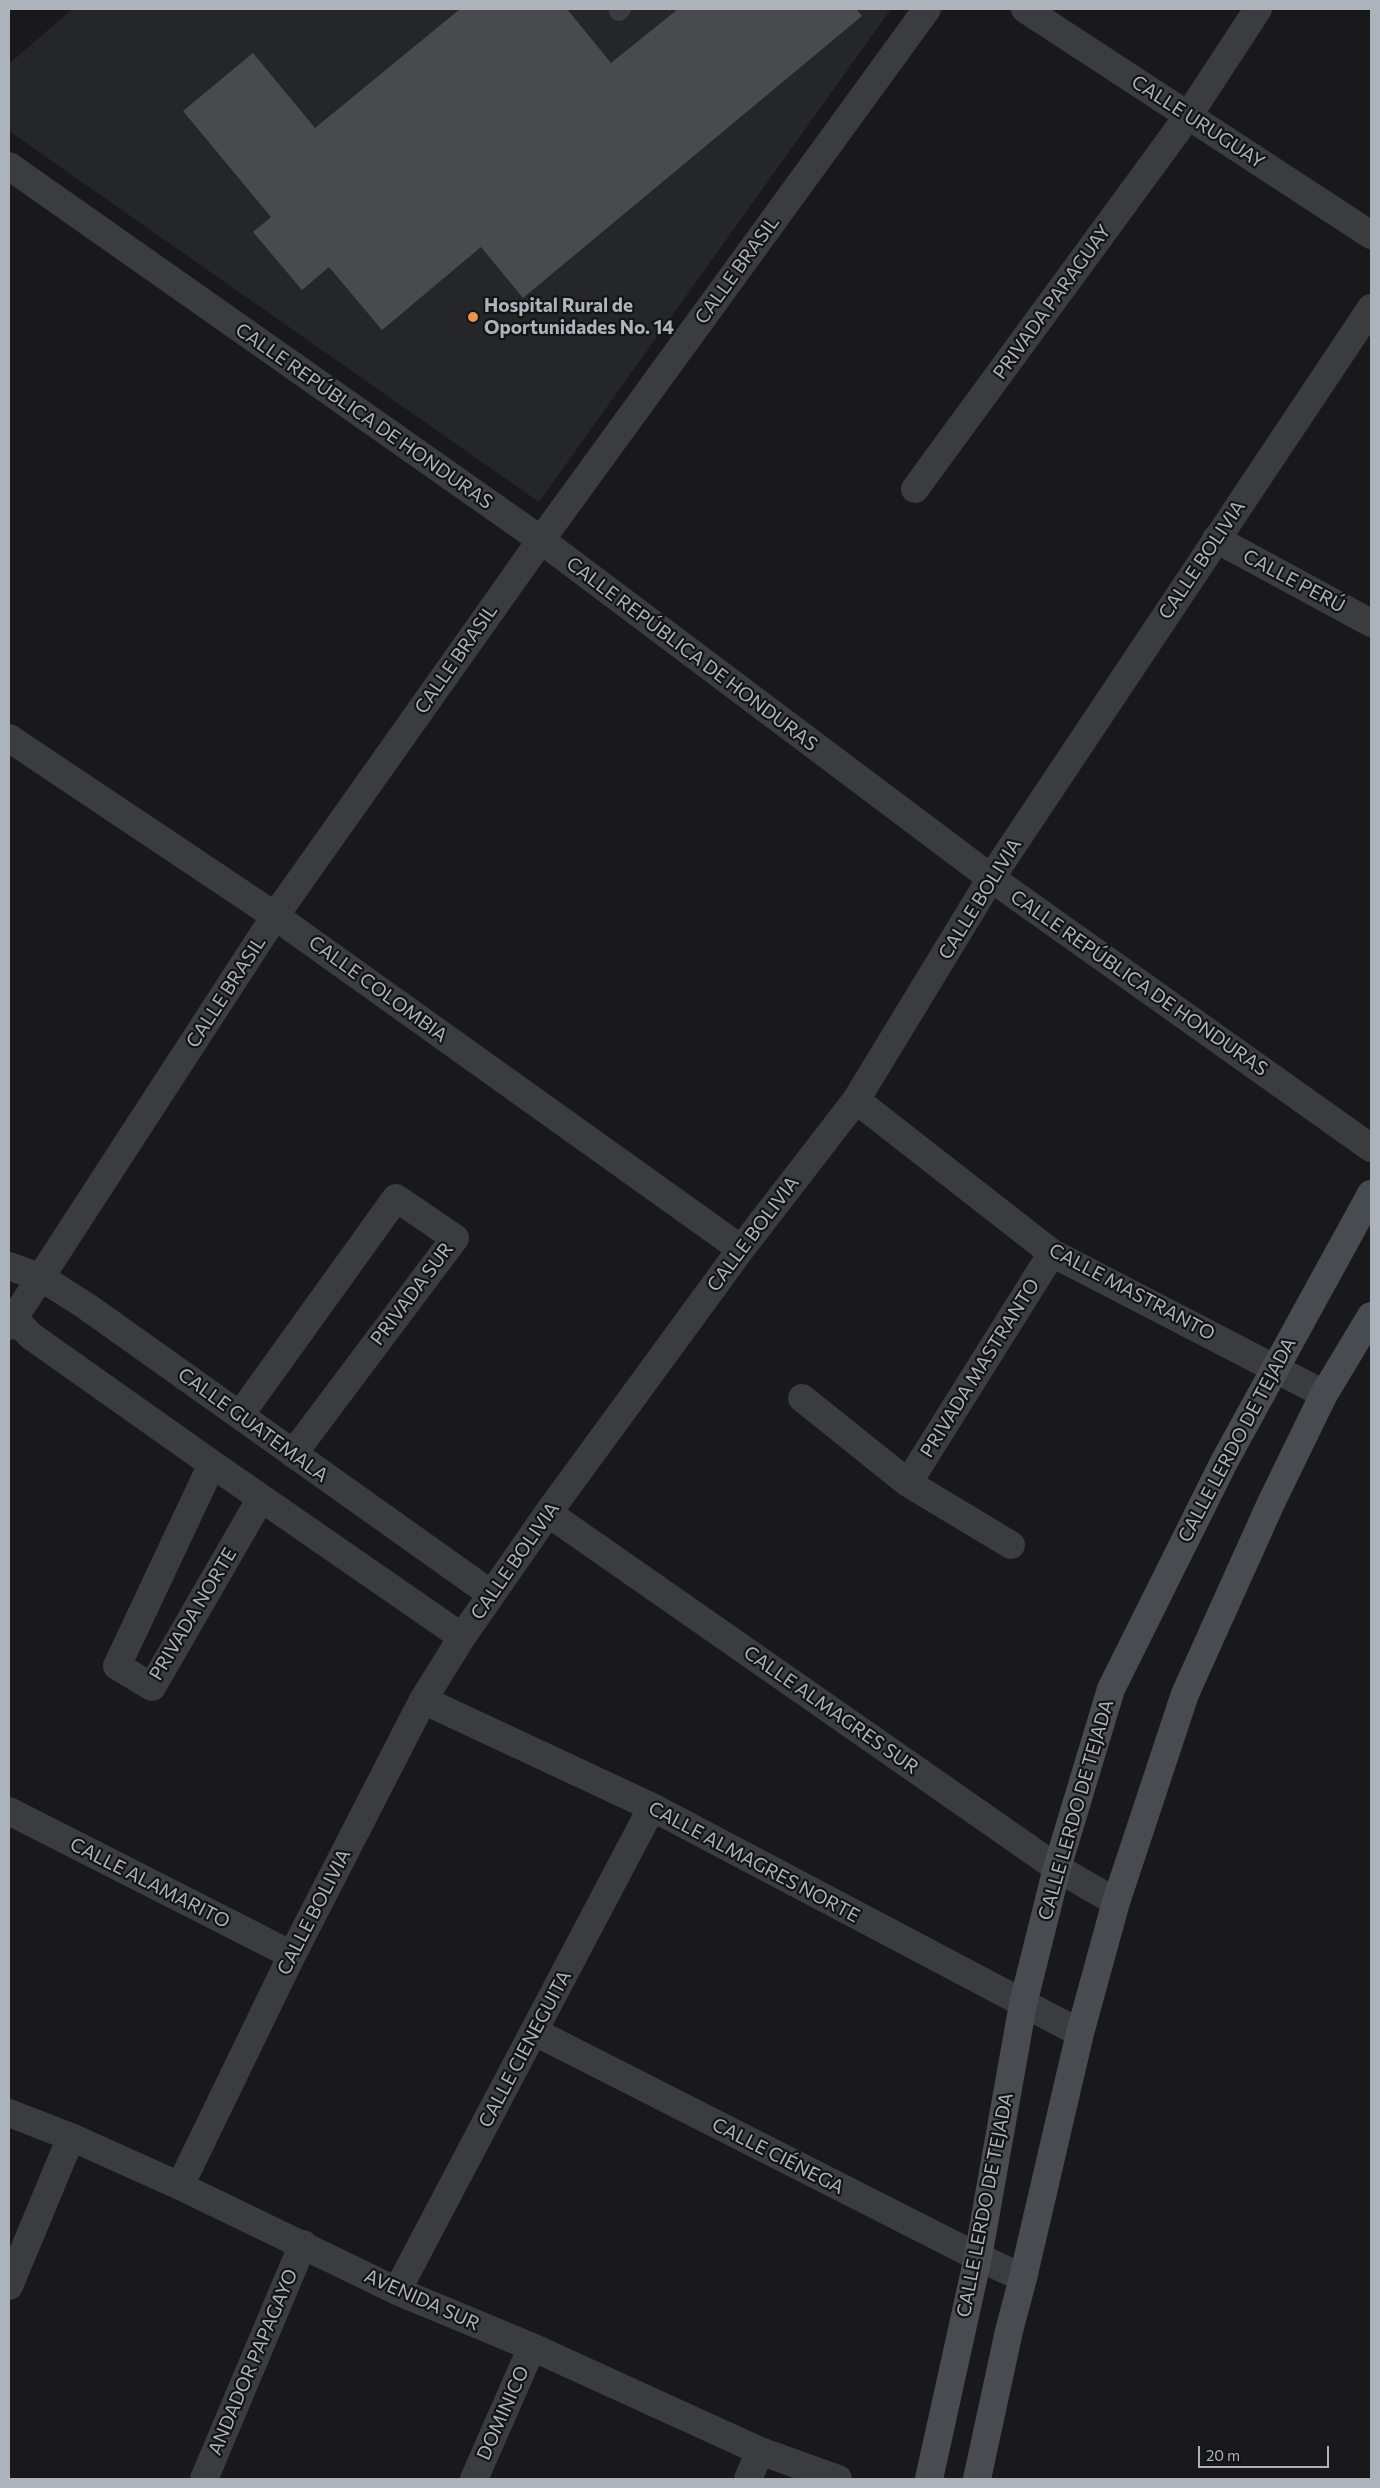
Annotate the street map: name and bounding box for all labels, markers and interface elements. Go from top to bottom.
street label: CALLE URUGUAY [1127,71,1269,173]
street label: CALLE BRASIL [690,211,784,329]
street label: PRIVADA PARAGUAY [988,220,1116,384]
place label: Hospital Rural de Oportunidades No. 14 [484,295,674,339]
marker: Hospital Rural de Oportunidades No. 14 [466,310,480,324]
street label: CALLE REPÚBLICA DE HONDURAS [231,318,497,514]
street label: CALLE BOLIVIA [1154,496,1250,624]
street label: CALLE PERÚ [1239,545,1349,617]
street label: CALLE REPÚBLICA DE HONDURAS [562,552,822,756]
street label: CALLE BRASIL [410,600,502,718]
street label: CALLE BOLIVIA [934,834,1026,964]
street label: CALLE REPÚBLICA DE HONDURAS [1006,885,1272,1081]
street label: CALLE COLOMBIA [304,931,452,1047]
street label: CALLE BRASIL [182,932,270,1052]
street label: CALLE BOLIVIA [702,1172,804,1296]
street label: PRIVADA SUR [366,1238,458,1350]
street label: CALLE MASTRANTO [1045,1239,1219,1345]
street label: PRIVADA MASTRANTO [916,1274,1044,1462]
street label: CALLE LERDO DE TEJADA [1173,1334,1301,1546]
street label: CALLE GUATEMALA [173,1363,333,1487]
street label: CALLE BOLIVIA [466,1498,564,1624]
street label: PRIVADA NORTE [144,1544,242,1684]
street label: CALLE ALMAGRES SUR [739,1641,923,1779]
street label: CALLE LERDO DE TEJADA [1034,1697,1118,1923]
street label: CALLE ALMAGRES NORTE [645,1797,863,1927]
street label: CALLE ALAMARITO [66,1833,234,1933]
street label: CALLE BOLIVIA [272,1845,356,1979]
street label: CALLE CIENEGUITA [474,1967,576,2131]
street label: CALLE LERDO DE TEJADA [952,2091,1018,2319]
street label: CALLE CIÉNEGA [708,2113,848,2199]
street label: AVENIDA SUR [361,2264,483,2336]
street label: ANDADOR PAPAGAYO [203,2266,303,2458]
street label: DOMINICO [472,2362,534,2464]
scale bar [1200,2436,1331,2468]
text: 20 m [1206,2446,1240,2464]

